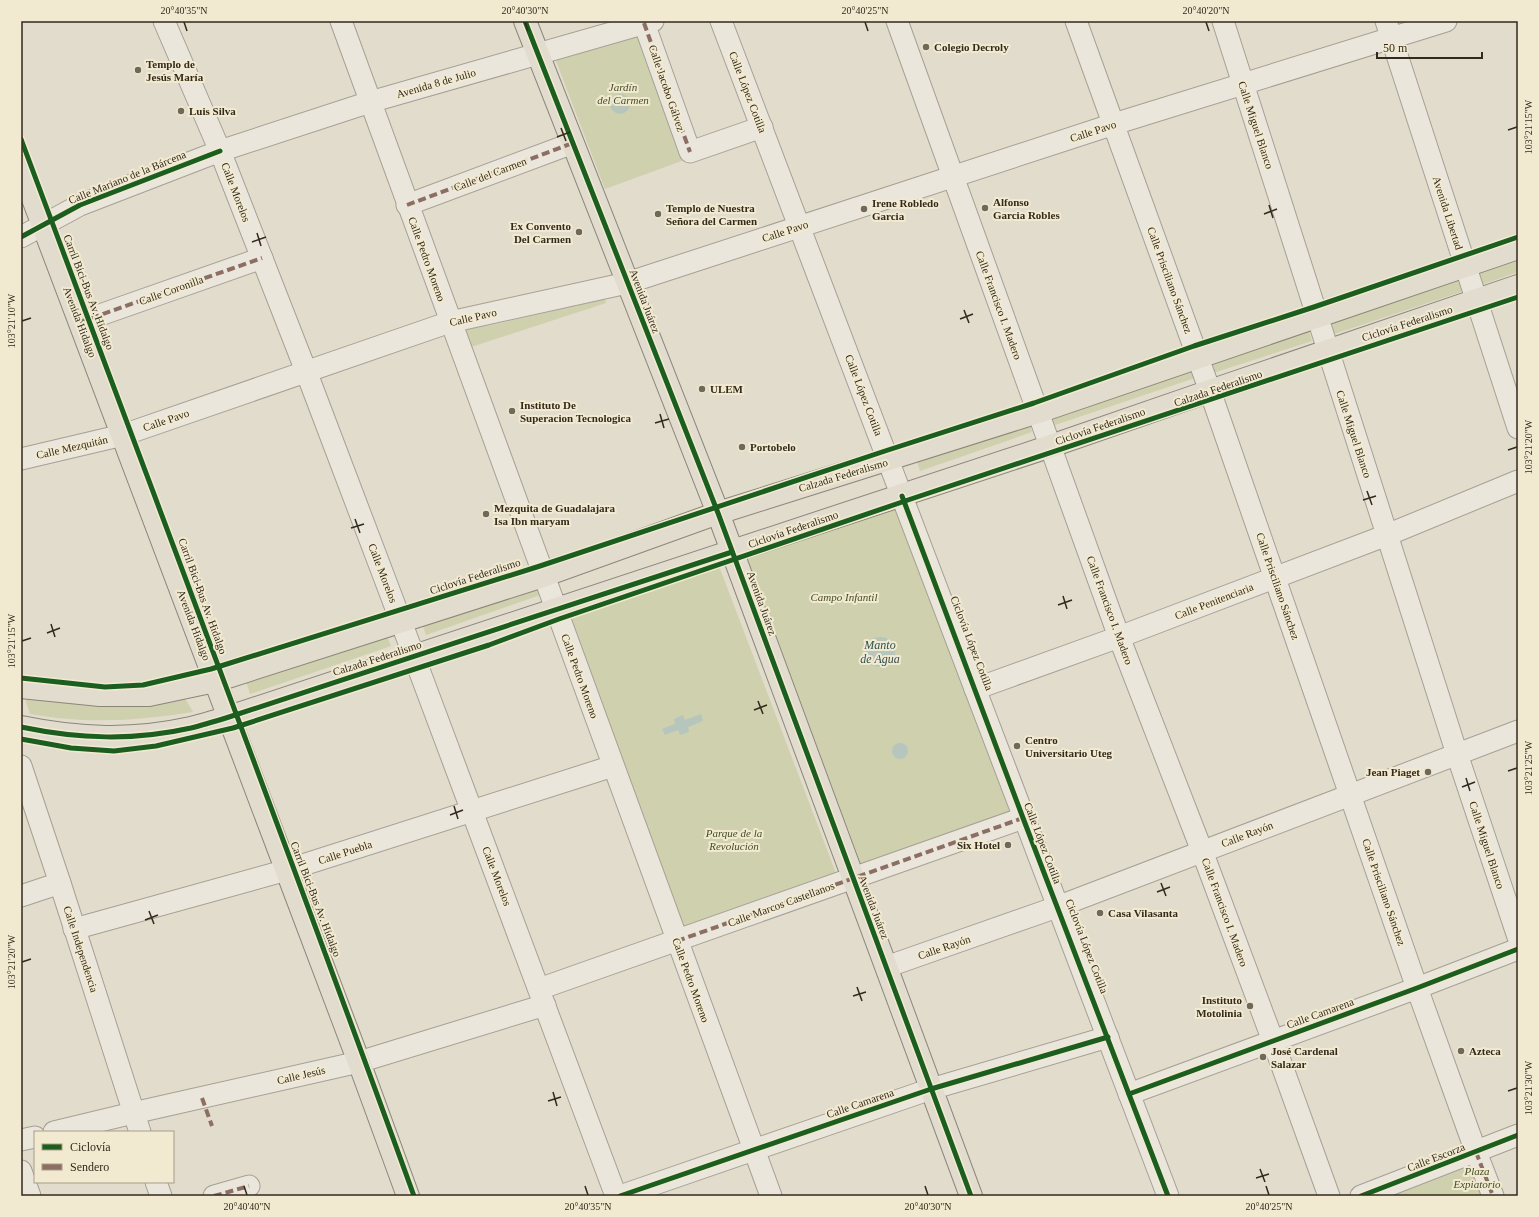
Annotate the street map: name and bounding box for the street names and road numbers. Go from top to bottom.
street label: Calle Jacobo Gálvez [647,43,687,133]
street label: Calle López Cotilla [727,50,769,134]
street label: Avenida 8 de Julio [395,66,478,100]
street label: Calle Miguel Blanco [1236,80,1276,171]
street label: Calle Pavo [1068,118,1118,144]
street label: Calle Mariano de la Bárcena [66,148,188,206]
street label: Calle del Carmen [452,154,529,193]
street label: Calle Morelos [219,161,253,223]
street label: Avenida Libertad [1430,175,1466,252]
street label: Calle Pedro Moreno [406,215,448,303]
street label: Calle Pavo [760,218,810,244]
street label: Calle Prisciliano Sánchez [1145,225,1195,335]
street label: Carril Bici-Bus Av. Hidalgo [61,233,117,352]
street label: Calle Francisco I. Madero [974,249,1024,361]
street label: Avenida Juárez [627,267,663,335]
street label: Calle Coronilla [137,273,205,307]
street label: Avenida Hidalgo [61,285,99,359]
street label: Ciclovía Federalismo [1360,303,1454,343]
street label: Calle Pavo [448,306,498,328]
street label: Calle López Cotilla [843,353,885,437]
street label: Calzada Federalismo [1172,367,1264,409]
street label: Calle Miguel Blanco [1334,389,1374,480]
street label: Ciclovía Federalismo [1053,405,1147,447]
street label: Calle Pavo [141,406,191,433]
street label: Calle Mezquitán [35,433,109,461]
street label: Calzada Federalismo [797,456,889,494]
street label: Ciclovía Federalismo [746,508,840,550]
street label: Calle Prisciliano Sánchez [1254,531,1302,641]
street label: Carril Bici-Bus Av. Hidalgo [176,536,230,656]
street label: Calle Morelos [366,542,400,604]
street label: Calle Francisco I. Madero [1085,554,1135,666]
street label: Ciclovía Federalismo [428,556,522,596]
street label: Avenida Juárez [745,569,779,637]
street label: Calle Penitenciaria [1173,580,1255,622]
street label: Avenida Hidalgo [175,588,213,662]
street label: Ciclovía López Cotilla [948,594,996,692]
street label: Calle Pedro Moreno [559,632,601,720]
street label: Calzada Federalismo [331,638,423,678]
street label: Calle Miguel Blanco [1467,800,1507,891]
street label: Calle López Cotilla [1022,801,1064,885]
street label: Calle Rayón [1219,818,1275,849]
street label: Calle Prisciliano Sánchez [1360,837,1408,947]
street label: Calle Puebla [317,838,374,866]
street label: Carril Bici-Bus Av. Hidalgo [288,840,344,959]
street label: Calle Morelos [480,845,514,907]
street label: Calle Francisco I. Madero [1200,856,1250,968]
street label: Avenida Juárez [856,873,892,941]
street label: Calle Marcos Castellanos [726,879,836,929]
street label: Ciclovía López Cotilla [1063,897,1111,995]
street label: Calle Independencia [61,904,101,994]
street label: Calle Rayón [916,932,972,962]
street label: Calle Pedro Moreno [670,936,712,1024]
street label: Calle Camarena [1285,995,1355,1031]
street label: Calle Jesús [276,1064,326,1086]
street label: Calle Camarena [825,1086,895,1120]
street label: Calle Escorza [1405,1140,1467,1173]

